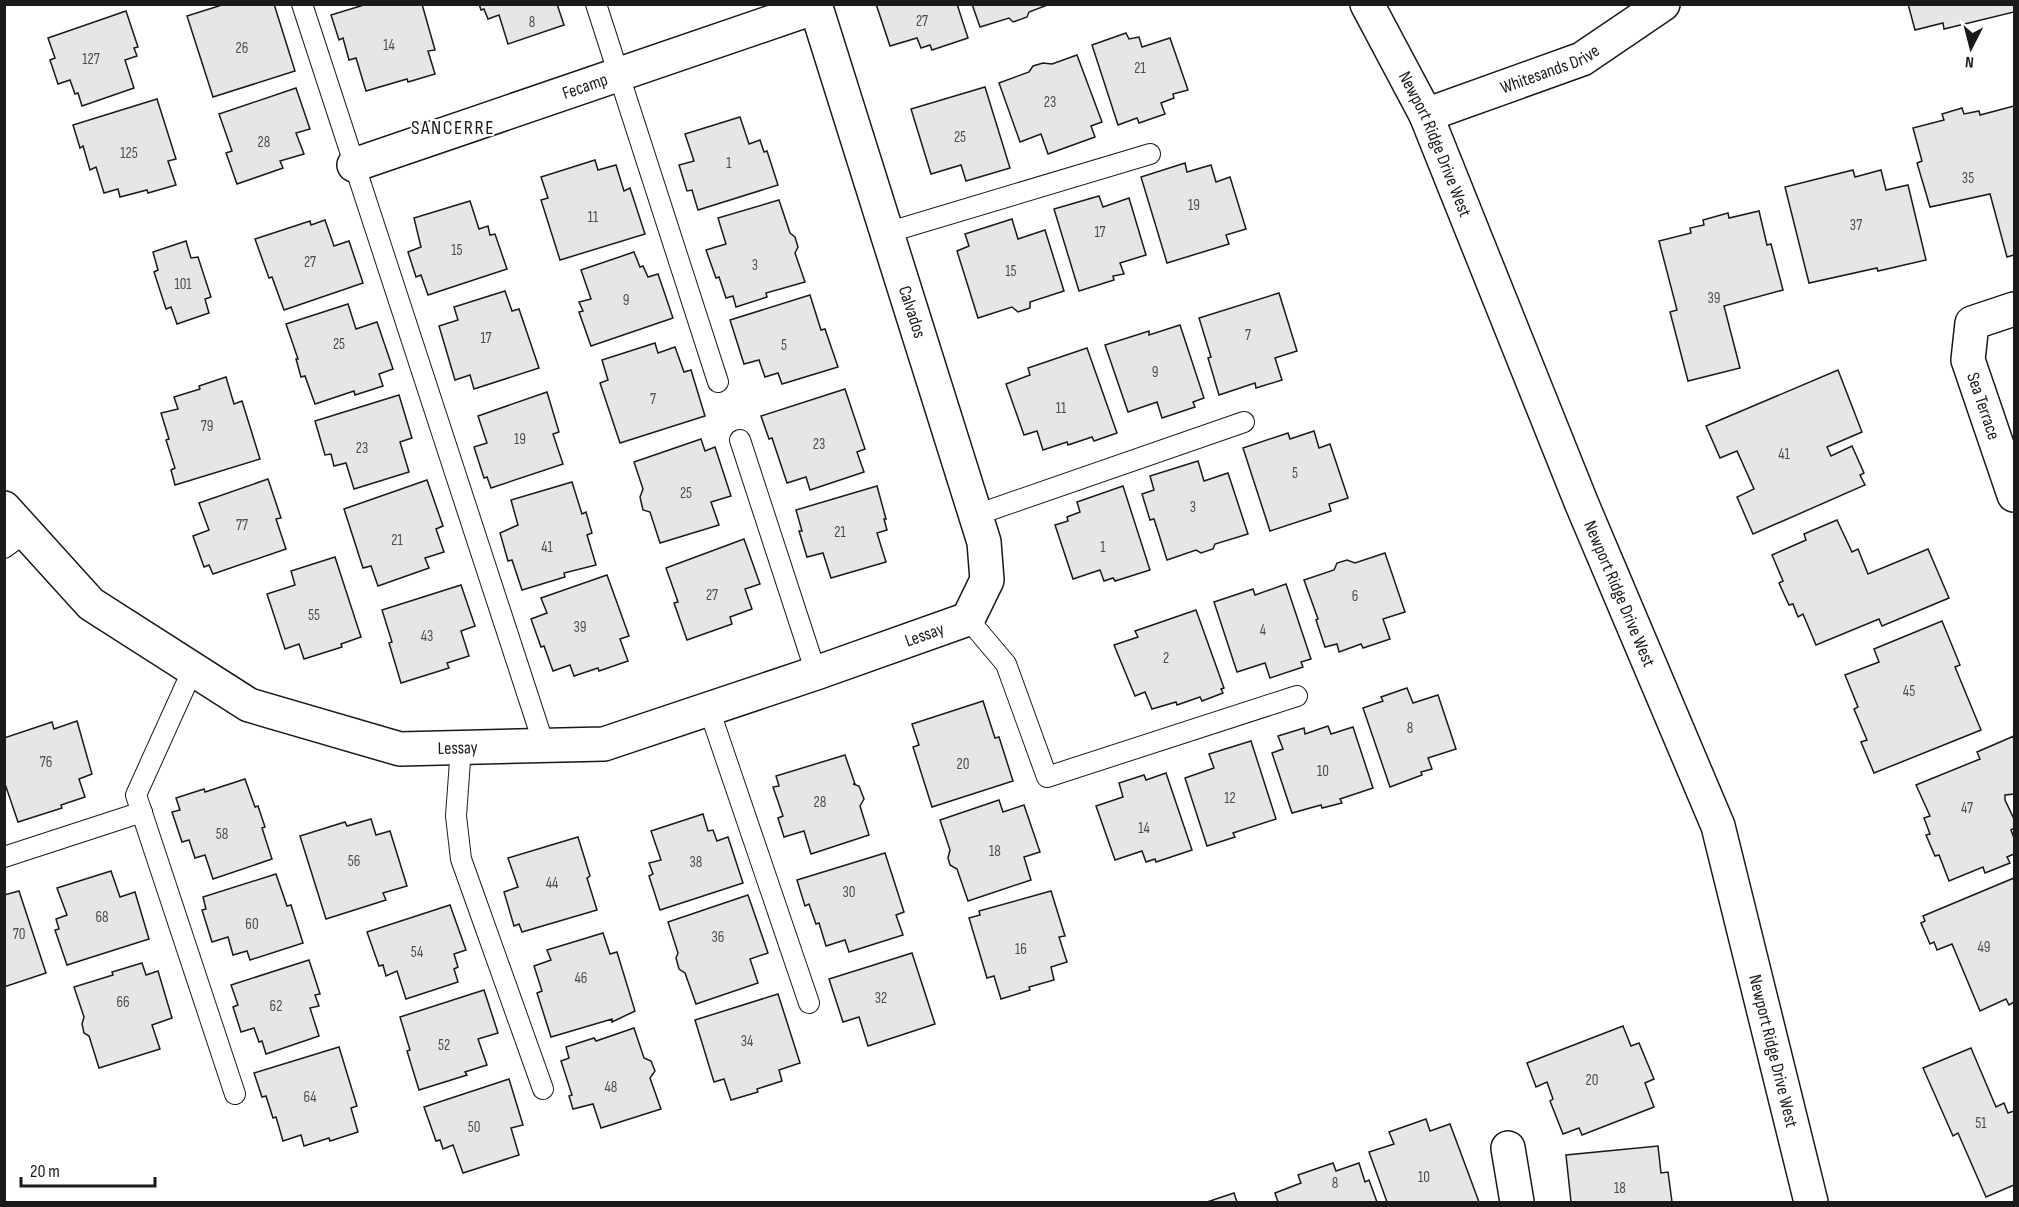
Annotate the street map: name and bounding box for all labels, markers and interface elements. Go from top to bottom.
house number: 27 [916,12,928,31]
house number: 8 [529,13,535,32]
north arrow [1941,18,2001,78]
house number: 14 [383,36,395,55]
house number: 26 [236,39,248,58]
street label: Whitesands Drive [1497,40,1603,98]
house number: 127 [82,50,100,69]
text: N [1964,52,1975,71]
house number: 21 [1134,59,1146,78]
street label: Newport Ridge Drive West [1394,68,1476,220]
street label: Fecamp [559,69,610,104]
house number: 23 [1044,93,1056,112]
district label: SANCERRE [411,116,495,140]
house number: 25 [954,128,966,147]
house number: 28 [258,133,270,152]
house number: 125 [120,144,138,163]
house number: 1 [726,154,732,173]
house number: 35 [1962,169,1974,188]
house number: 19 [1188,196,1200,215]
house number: 11 [588,208,599,227]
house number: 37 [1850,216,1862,235]
house number: 17 [1094,223,1106,242]
house number: 15 [451,241,463,260]
house number: 27 [304,253,316,272]
house number: 3 [752,256,758,275]
house number: 15 [1005,262,1017,281]
house number: 101 [174,275,192,294]
street label: Calvados [894,283,930,341]
house number: 39 [1708,289,1720,308]
house number: 9 [623,291,629,310]
house number: 7 [1245,326,1251,345]
house number: 17 [480,329,492,348]
house number: 25 [333,335,345,354]
house number: 5 [781,336,787,355]
house number: 9 [1152,363,1158,382]
street label: Sea Terrace [1962,370,2005,442]
house number: 7 [650,390,656,409]
house number: 11 [1056,399,1067,418]
house number: 79 [201,417,213,436]
house number: 19 [514,430,526,449]
house number: 23 [813,435,825,454]
house number: 23 [356,439,368,458]
house number: 41 [1778,445,1791,464]
house number: 5 [1292,464,1298,483]
house number: 25 [680,484,692,503]
house number: 3 [1190,498,1196,517]
house number: 77 [236,516,248,535]
street label: Newport Ridge Drive West [1580,517,1660,670]
house number: 21 [834,523,846,542]
house number: 21 [391,531,403,550]
house number: 41 [541,538,554,557]
house number: 1 [1100,538,1106,557]
house number: 27 [706,586,718,605]
house number: 6 [1352,587,1358,606]
house number: 55 [308,606,320,625]
house number: 39 [574,618,586,637]
street label: Lessay [902,618,947,651]
house number: 4 [1260,621,1266,640]
house number: 43 [421,627,433,646]
house number: 2 [1163,649,1169,668]
house number: 45 [1903,682,1915,701]
house number: 8 [1407,719,1413,738]
street label: Lessay [437,737,478,759]
house number: 76 [40,753,52,772]
house number: 20 [957,755,969,774]
house number: 10 [1317,762,1329,781]
house number: 12 [1224,789,1236,808]
house number: 28 [814,793,826,812]
house number: 47 [1961,799,1973,818]
house number: 14 [1138,819,1150,838]
house number: 58 [216,825,228,844]
house number: 18 [989,842,1001,861]
house number: 56 [348,852,360,871]
house number: 38 [690,853,702,872]
house number: 44 [546,874,558,893]
house number: 30 [843,883,855,902]
house number: 68 [95,908,109,927]
house number: 60 [245,915,259,934]
house number: 70 [13,925,25,944]
house number: 36 [712,928,724,947]
house number: 49 [1978,938,1990,957]
house number: 16 [1015,940,1027,959]
house number: 54 [411,943,423,962]
house number: 46 [575,969,587,988]
street label: Newport Ridge Drive West [1745,972,1803,1130]
house number: 32 [875,989,887,1008]
house number: 66 [116,993,130,1012]
house number: 62 [270,997,282,1016]
house number: 34 [741,1032,753,1051]
house number: 52 [438,1036,450,1055]
house number: 20 [1586,1071,1598,1090]
house number: 48 [605,1078,617,1097]
house number: 64 [303,1088,317,1107]
house number: 51 [1975,1114,1987,1133]
house number: 50 [468,1118,480,1137]
scale bar [21,1150,154,1188]
text: 20 m [30,1161,60,1182]
house number: 10 [1418,1168,1430,1187]
house number: 8 [1332,1174,1338,1193]
house number: 18 [1614,1179,1626,1198]

